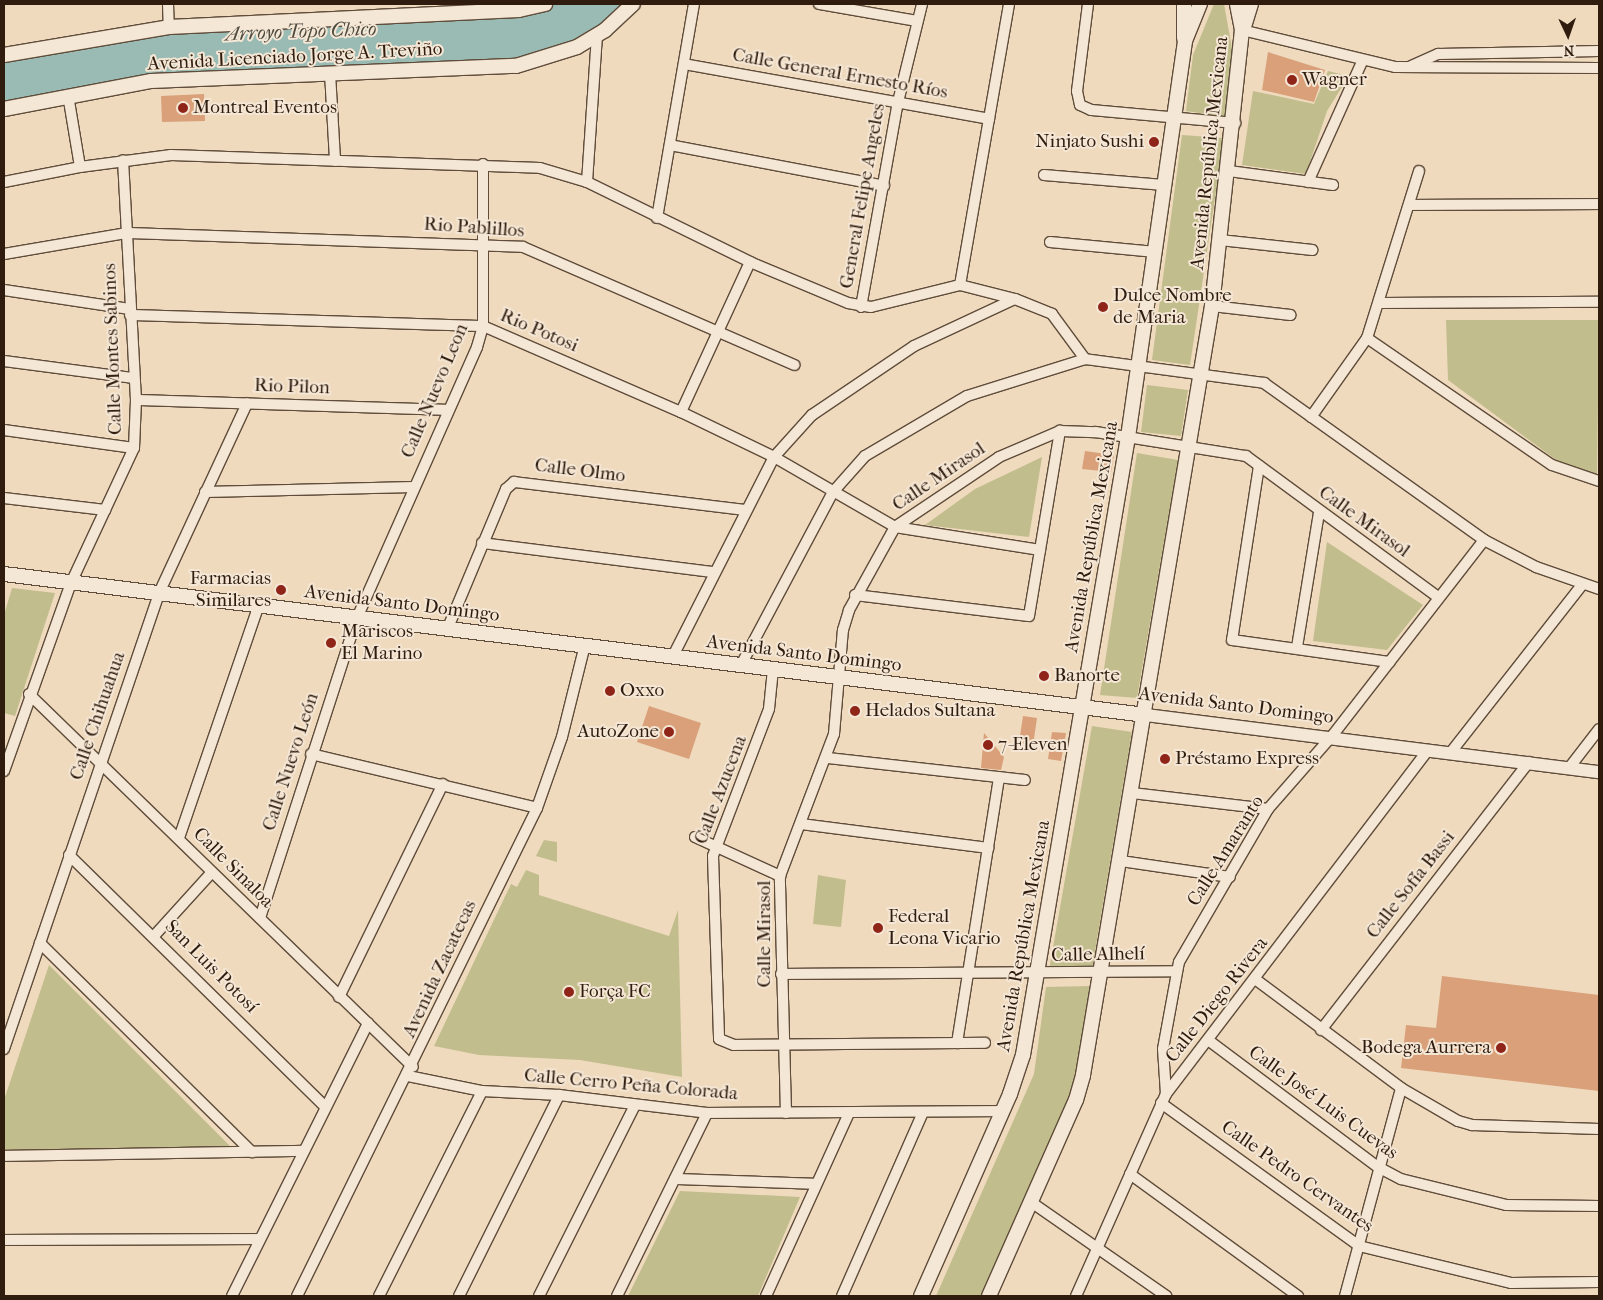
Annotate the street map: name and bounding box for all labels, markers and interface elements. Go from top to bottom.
north arrow [1543,10,1593,60]
water label: Arroyo Topo Chico [225,16,377,46]
street label: Avenida República Mexicana [1186,35,1234,271]
street label: Avenida Licenciado Jorge A. Treviño [147,38,443,76]
text: N [1563,42,1575,59]
street label: Calle General Ernesto Ríos [731,44,949,104]
place label: Wagner [1302,69,1367,91]
marker: Wagner [1286,74,1298,86]
place label: Montreal Eventos [193,97,337,119]
marker: Montreal Eventos [177,102,189,114]
street label: General Felipe Angeles [835,102,891,290]
place label: Ninjato Sushi [1035,131,1144,153]
marker: Ninjato Sushi [1148,136,1160,148]
street label: Rio Pablillos [423,213,525,243]
street label: Calle Montes Sabinos [99,263,127,435]
place label: Dulce Nombre de Maria [1113,285,1232,329]
marker: Dulce Nombre de Maria [1097,301,1109,313]
street label: Rio Potosi [497,304,581,358]
street label: Calle Nuevo Leon [396,320,474,462]
street label: Rio Pilon [254,374,330,400]
street label: Avenida República Mexicana [1060,420,1124,654]
street label: Calle Mirasol [888,438,990,516]
street label: Calle Olmo [533,454,627,488]
street label: Calle Mirasol [1314,481,1414,563]
place label: Farmacias Similares [190,568,271,612]
street label: Avenida Santo Domingo [303,581,501,627]
marker: Farmacias Similares [275,584,287,596]
place label: Mariscos El Marino [341,621,422,665]
street label: Avenida Santo Domingo [705,631,903,677]
marker: Mariscos El Marino [325,637,337,649]
street label: Calle Chihuahua [65,649,131,783]
place label: Banorte [1054,665,1120,687]
marker: Banorte [1038,670,1050,682]
place label: Oxxo [620,680,664,702]
street label: Avenida Santo Domingo [1137,683,1335,729]
marker: Oxxo [604,685,616,697]
street label: Calle Nuevo León [258,690,324,834]
place label: Helados Sultana [865,700,995,722]
marker: Helados Sultana [849,705,861,717]
place label: AutoZone [577,721,659,743]
marker: AutoZone [663,726,675,738]
street label: Calle Azucena [690,733,752,847]
place label: 7-Eleven [998,734,1068,756]
marker: 7-Eleven [982,739,994,751]
place label: Préstamo Express [1175,748,1319,770]
marker: Préstamo Express [1159,753,1171,765]
street label: Calle Amaranto [1183,791,1269,911]
street label: Avenida República Mexicana [992,819,1056,1053]
street label: Calle Sinaloa [188,823,278,913]
street label: Calle Sofía Bassi [1362,827,1460,943]
street label: Calle Mirasol [754,880,776,988]
street label: Avenida Zacatecas [398,897,482,1041]
place label: Federal Leona Vicario [888,906,1000,950]
street label: San Luis Potosí [160,916,262,1018]
marker: Federal Leona Vicario [872,922,884,934]
street label: Calle Diego Rivera [1161,933,1273,1067]
street label: Calle Alhelí [1051,943,1145,967]
place label: Força FC [579,981,651,1003]
marker: Força FC [563,986,575,998]
place label: Bodega Aurrera [1361,1037,1491,1059]
street label: Calle José Luis Cuevas [1244,1041,1402,1165]
marker: Bodega Aurrera [1495,1042,1507,1054]
street label: Calle Cerro Peña Colorada [523,1064,739,1106]
street label: Calle Pedro Cervantes [1217,1116,1377,1238]

